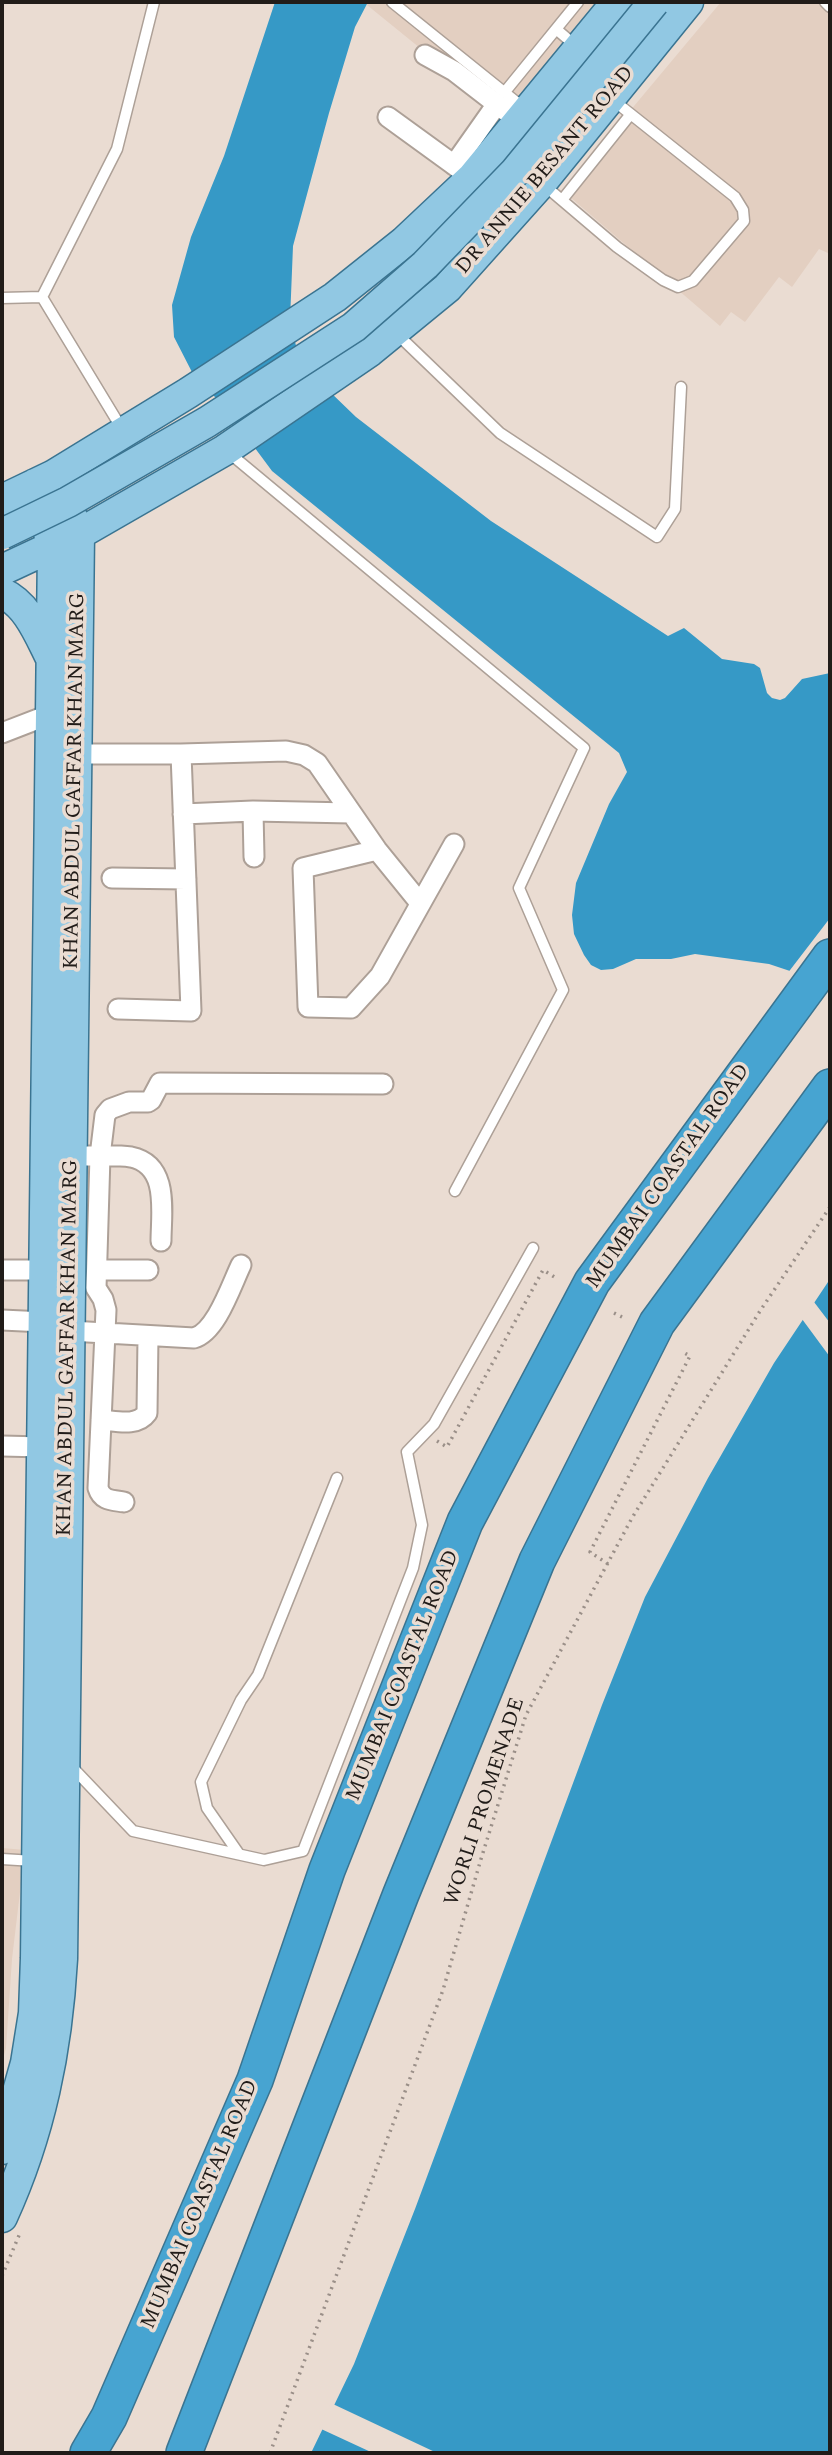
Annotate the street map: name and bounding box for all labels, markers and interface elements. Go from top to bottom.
street label: DR ANNIE BESANT ROAD [451,62,641,280]
street label: KHAN ABDUL GAFFAR KHAN MARG [60,592,92,970]
street label: MUMBAI COASTAL ROAD [582,1060,756,1294]
street label: KHAN ABDUL GAFFAR KHAN MARG [53,1159,85,1537]
street label: MUMBAI COASTAL ROAD [342,1547,466,1805]
street label: WORLI PROMENADE [440,1695,532,1909]
street label: MUMBAI COASTAL ROAD [137,2077,265,2333]

